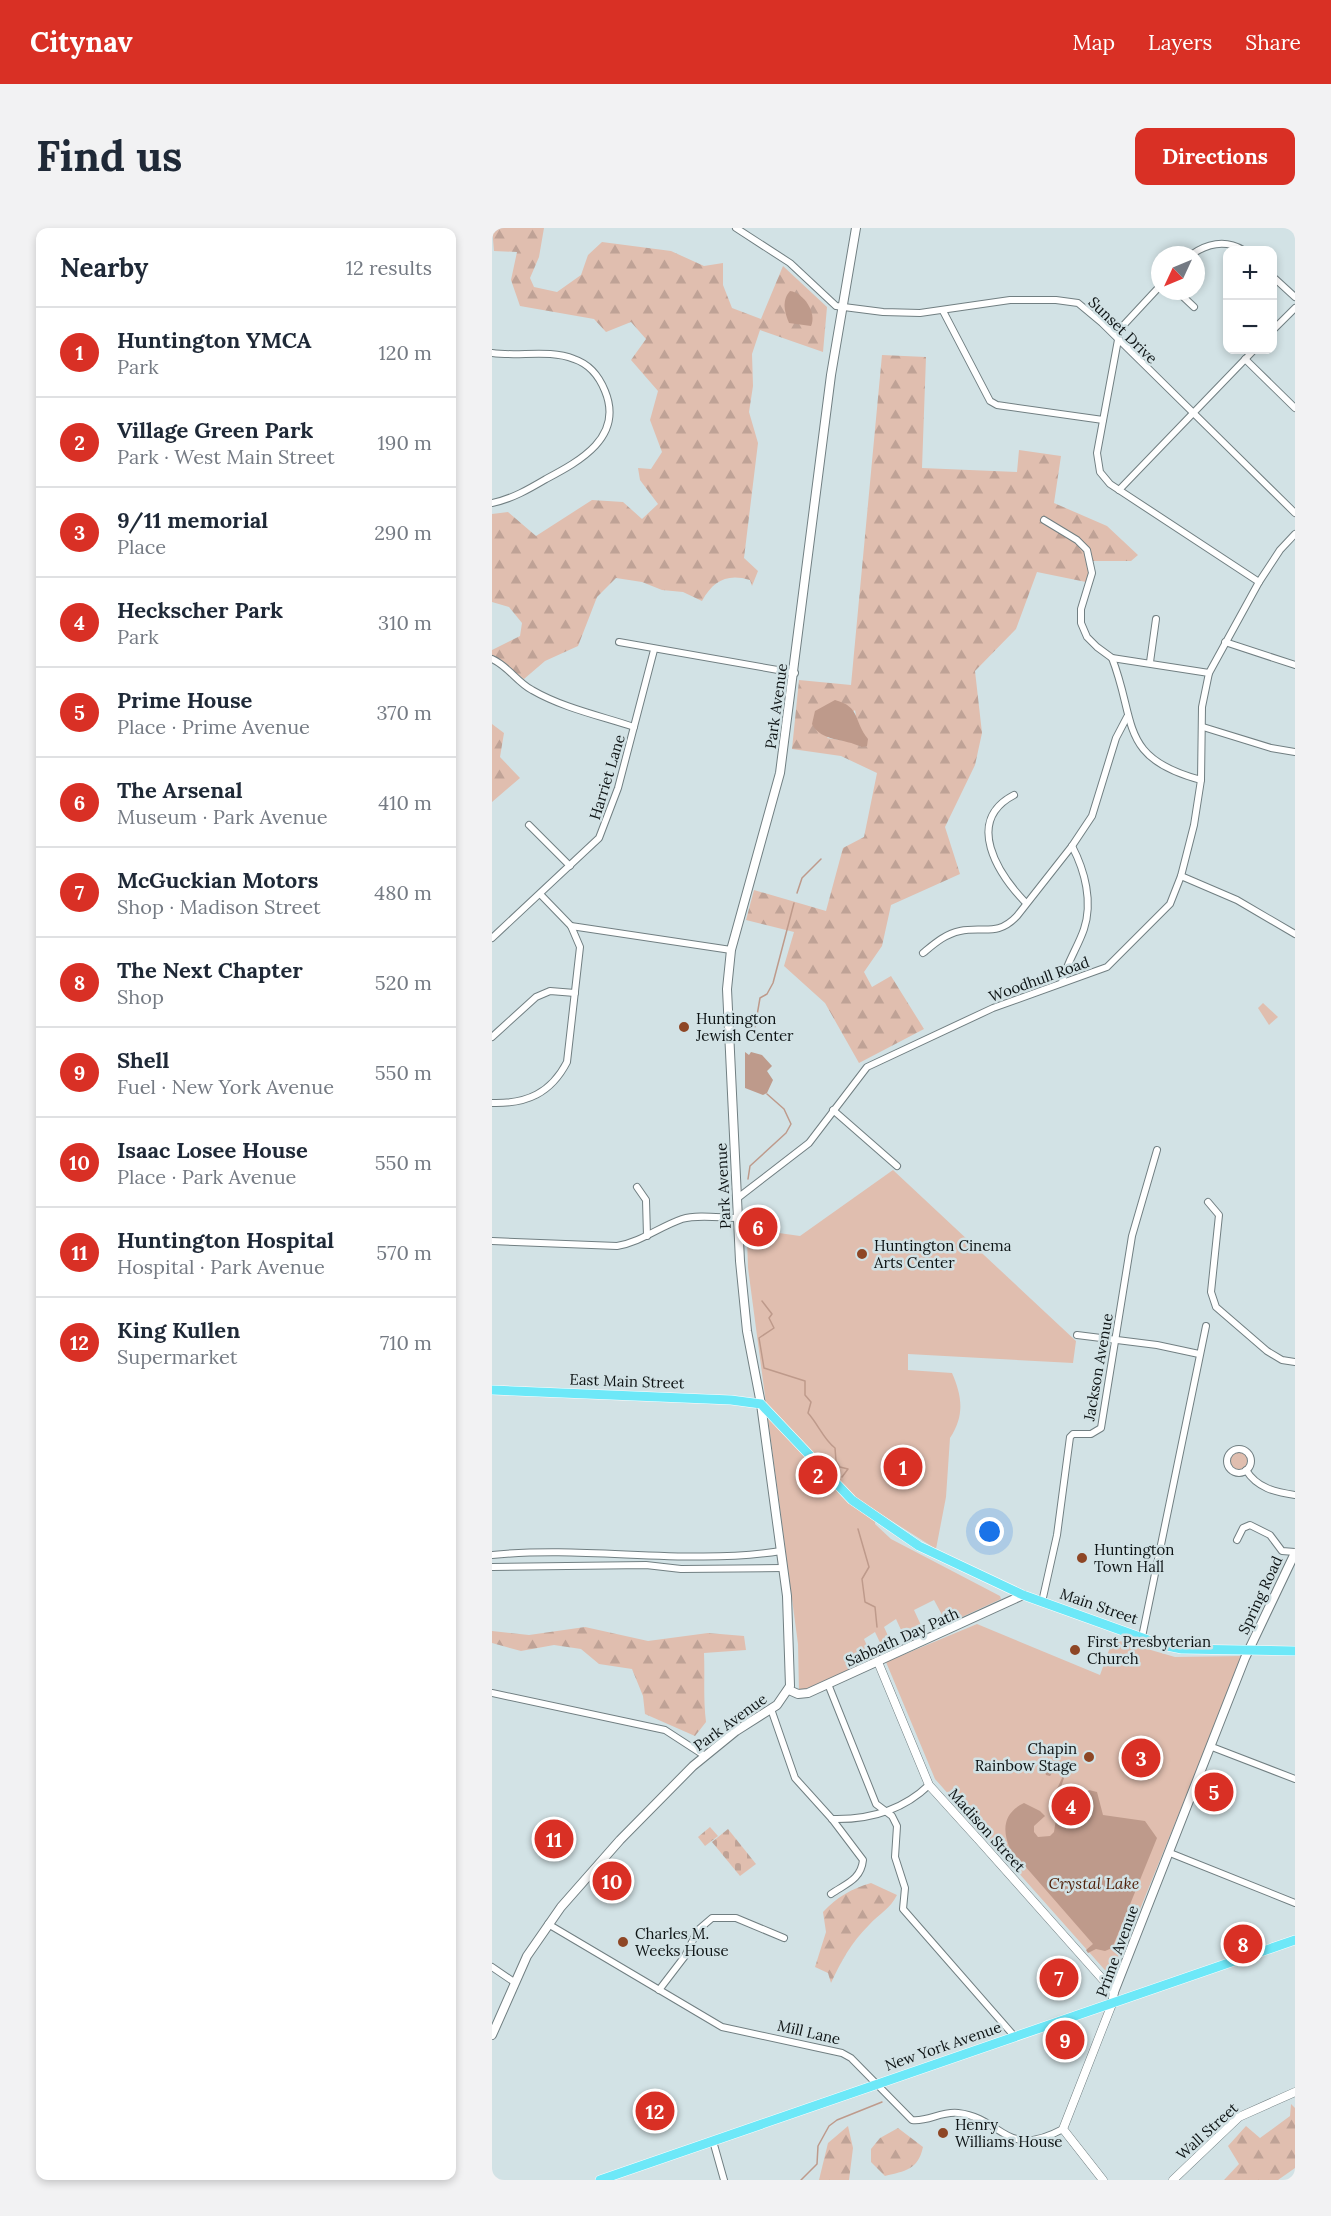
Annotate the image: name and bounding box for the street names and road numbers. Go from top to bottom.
street label: Sunset Drive [1084,292,1162,368]
street label: Park Avenue [761,662,791,750]
street label: Harriet Lane [585,732,629,822]
street label: Woodhull Road [986,952,1092,1006]
street label: Park Avenue [711,1143,735,1229]
street label: Jackson Avenue [1079,1312,1117,1423]
street label: East Main Street [569,1369,685,1393]
street label: Spring Road [1234,1553,1286,1637]
street label: Main Street [1057,1584,1141,1628]
street label: Sabbath Day Path [842,1603,962,1670]
street label: Park Avenue [690,1689,770,1755]
street label: Madison Street [944,1784,1030,1876]
street label: Prime Avenue [1092,1903,1142,1999]
street label: Mill Lane [776,2016,842,2048]
street label: New York Avenue [882,2017,1004,2075]
street label: Wall Street [1172,2098,1242,2164]

